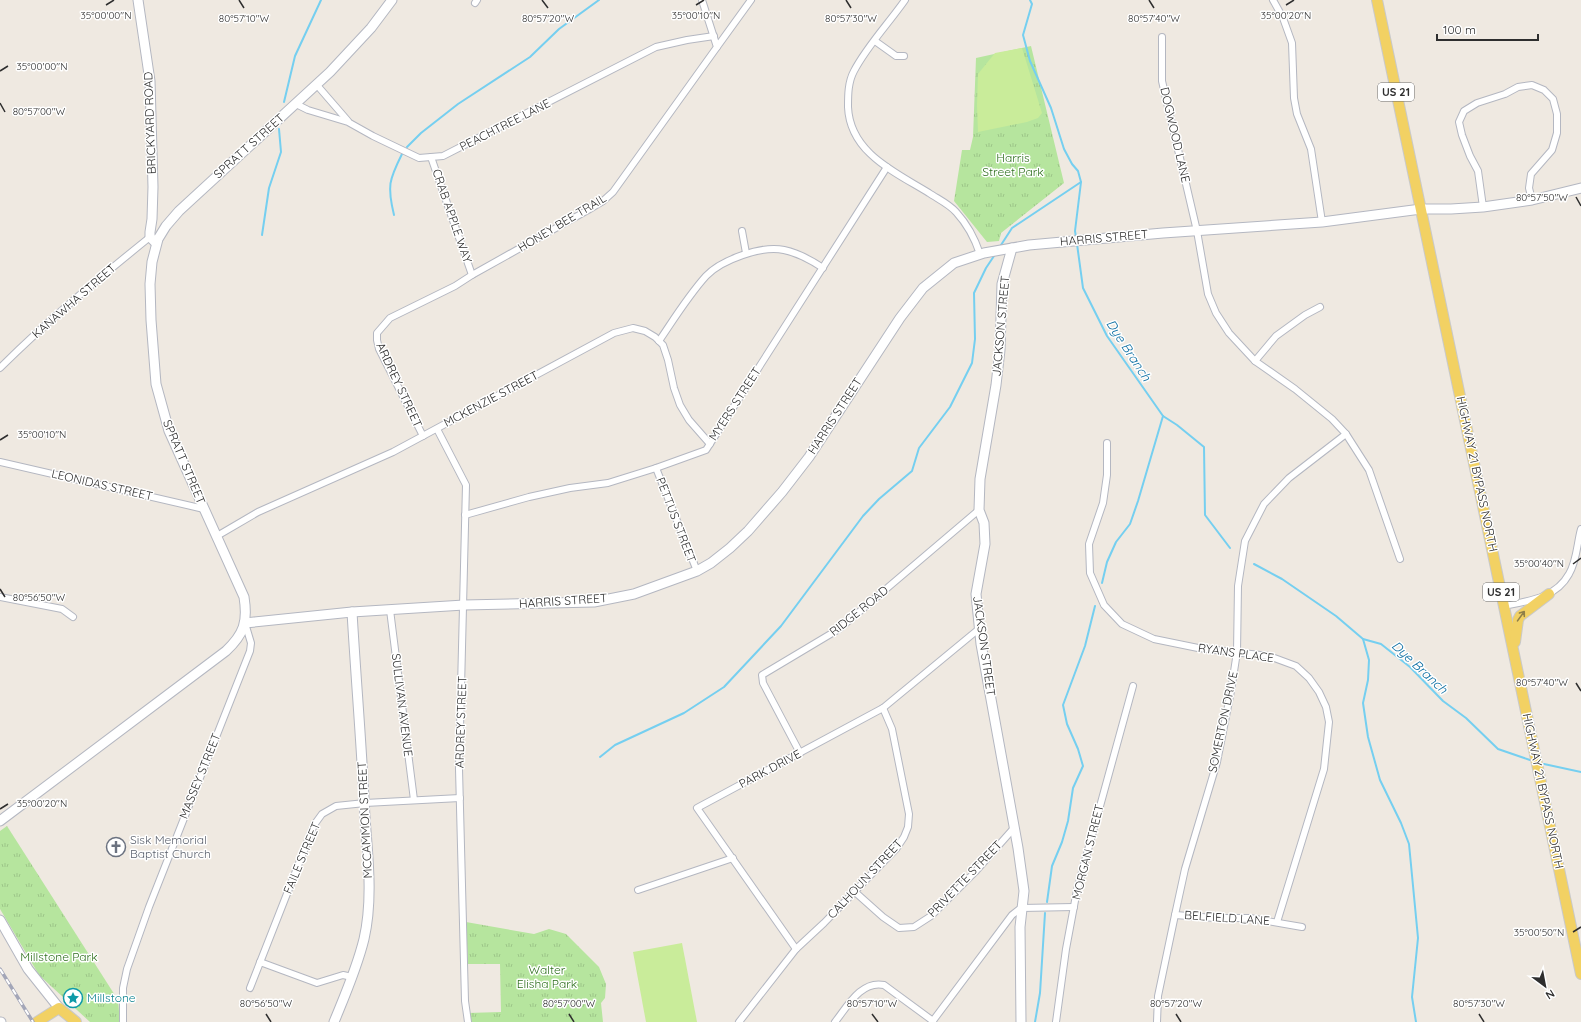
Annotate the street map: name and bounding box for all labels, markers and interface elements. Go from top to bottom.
text: 35°00'00"N [81,9,131,22]
text: 35°00'10"N [672,9,720,22]
text: 35°00'20"N [1261,9,1311,22]
text: 80°57'10"W [219,12,269,25]
text: 80°57'20"W [522,12,574,25]
text: 80°57'30"W [825,12,877,25]
text: 80°57'40"W [1128,12,1180,25]
scale bar [1437,16,1538,42]
text: 100 m [1443,22,1476,37]
text: 35°00'00"N [17,60,67,73]
street label: BRICKYARD ROAD [140,71,159,174]
road number: US 21 [1378,83,1414,101]
street label: DOGWOOD LANE [1157,86,1194,184]
street label: PEACHTREE LANE [457,95,553,154]
text: 80°57'00"W [13,105,66,118]
street label: SPRATT STREET [210,110,287,181]
park label: Harris Street Park [982,150,1044,179]
street label: CRAB APPLE WAY [429,167,476,265]
street label: HONEY BEE TRAIL [515,190,609,255]
text: 80°57'50"W [1516,191,1568,204]
street label: HARRIS STREET [1059,226,1149,249]
street label: KANAWHA STREET [29,260,119,341]
street label: JACKSON STREET [989,275,1012,377]
water label: Dye Branch [1103,316,1155,384]
street label: ARDREY STREET [373,340,426,430]
street label: MYERS STREET [705,364,764,443]
street label: MCKENZIE STREET [441,367,541,430]
street label: HARRIS STREET [804,375,865,457]
street label: HIGHWAY 21 BYPASS NORTH [1454,395,1501,553]
street label: SPRATT STREET [160,417,209,506]
text: 35°00'10"N [18,428,66,441]
street label: LEONIDAS STREET [50,466,154,503]
street label: PETTUS STREET [653,475,700,565]
text: 35°00'40"N [1514,557,1564,570]
street label: RIDGE ROAD [826,582,891,639]
road number: US 21 [1483,583,1519,601]
street label: HARRIS STREET [518,590,608,611]
text: 80°56'50"W [13,591,65,604]
street label: JACKSON STREET [970,595,999,697]
one-way arrow [1517,611,1525,622]
water label: Dye Branch [1389,637,1452,697]
street label: RYANS PLACE [1197,640,1275,665]
street label: SULLIVAN AVENUE [389,652,416,758]
street label: SOMERTON DRIVE [1204,670,1241,774]
street label: ARDREY STREET [451,676,470,768]
text: 80°57'40"W [1516,676,1568,689]
street label: HIGHWAY 21 BYPASS NORTH [1520,712,1567,870]
street label: MASSEY STREET [176,731,224,821]
street label: PARK DRIVE [736,746,804,791]
street label: MCCAMMON STREET [354,761,375,879]
text: 35°00'20"N [17,797,67,810]
street label: MORGAN STREET [1068,802,1107,901]
street label: FAILE STREET [280,820,323,896]
place label: Sisk Memorial Baptist Church [130,832,211,861]
church icon: Sisk Memorial Baptist Church [105,836,127,858]
street label: CALHOUN STREET [824,836,905,922]
street label: PRIVETTE STREET [924,837,1005,920]
street label: BELFIELD LANE [1184,907,1270,928]
text: 35°00'50"N [1514,926,1564,939]
park label: Millstone Park [20,949,98,964]
park label: Walter Elisha Park [517,962,577,991]
north arrow [1525,966,1565,1006]
text: N [1543,986,1557,1003]
place icon: Millstone [62,987,84,1009]
place label: Millstone [87,990,136,1005]
text: 80°56'50"W [240,997,292,1010]
text: 80°57'00"W [543,997,596,1010]
text: 80°57'10"W [847,997,897,1010]
text: 80°57'20"W [1150,997,1202,1010]
text: 80°57'30"W [1453,997,1505,1010]

